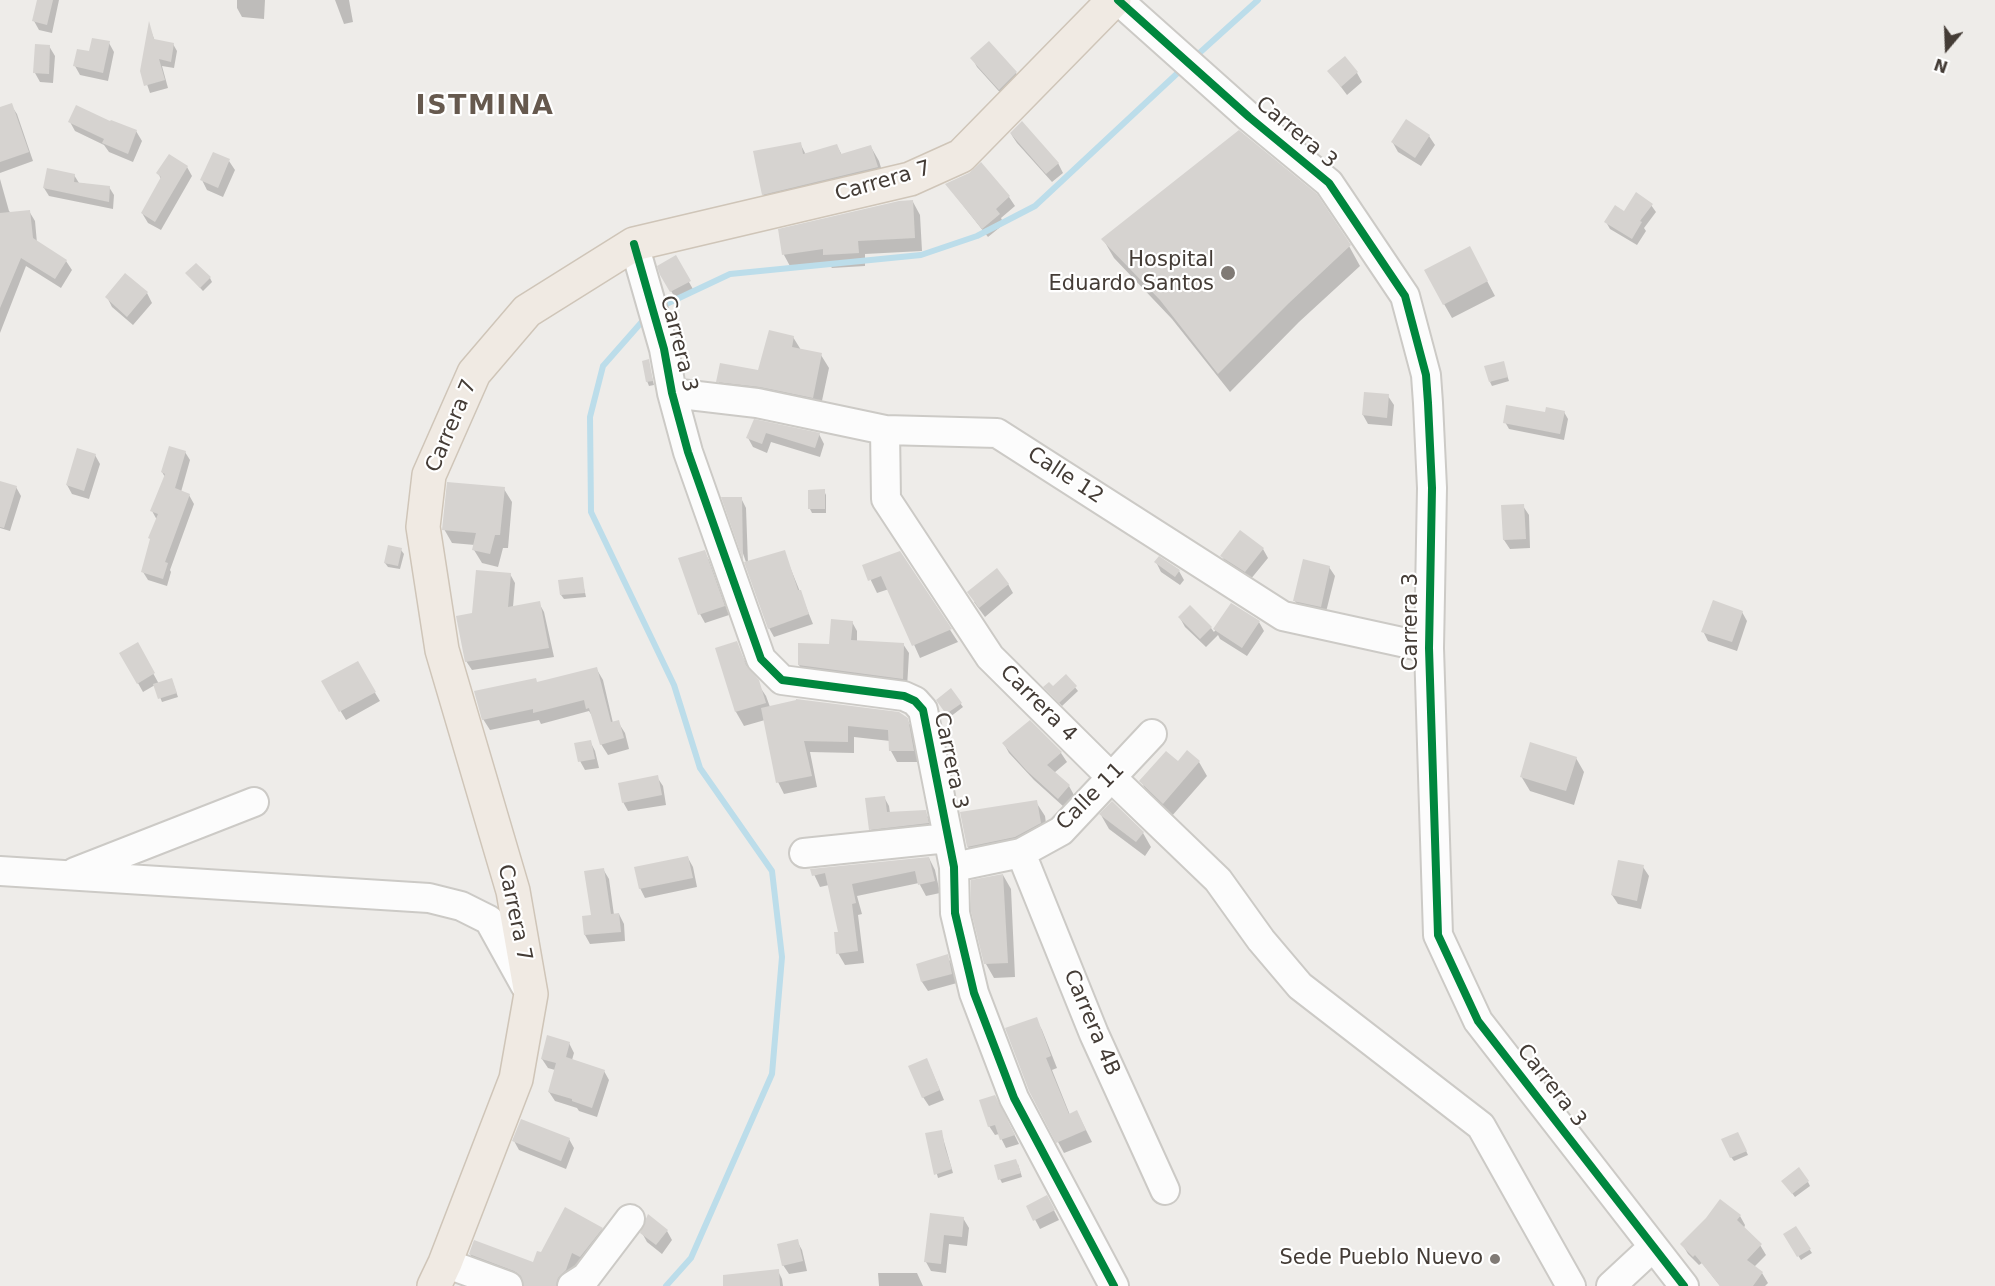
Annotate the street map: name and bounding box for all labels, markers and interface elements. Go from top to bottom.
north arrow [1917,18,1977,78]
text: N [1932,54,1950,77]
district label: ISTMINA [416,91,554,123]
street label: Carrera 3 [1250,92,1342,174]
street label: Carrera 7 [832,156,934,208]
place label: Hospital Eduardo Santos [1049,248,1214,298]
marker: Hospital Eduardo Santos [1219,264,1237,282]
street label: Carrera 3 [654,293,702,395]
street label: Carrera 7 [421,376,483,476]
street label: Calle 12 [1022,442,1108,510]
street label: Carrera 3 [1399,573,1425,671]
street label: Carrera 4 [994,660,1082,748]
street label: Carrera 3 [927,710,973,812]
street label: Calle 11 [1052,758,1130,836]
street label: Carrera 7 [491,862,537,964]
street label: Carrera 4B [1057,966,1125,1080]
street label: Carrera 3 [1511,1039,1591,1133]
place label: Sede Pueblo Nuevo [1279,1246,1483,1272]
marker: Sede Pueblo Nuevo [1488,1252,1502,1266]

